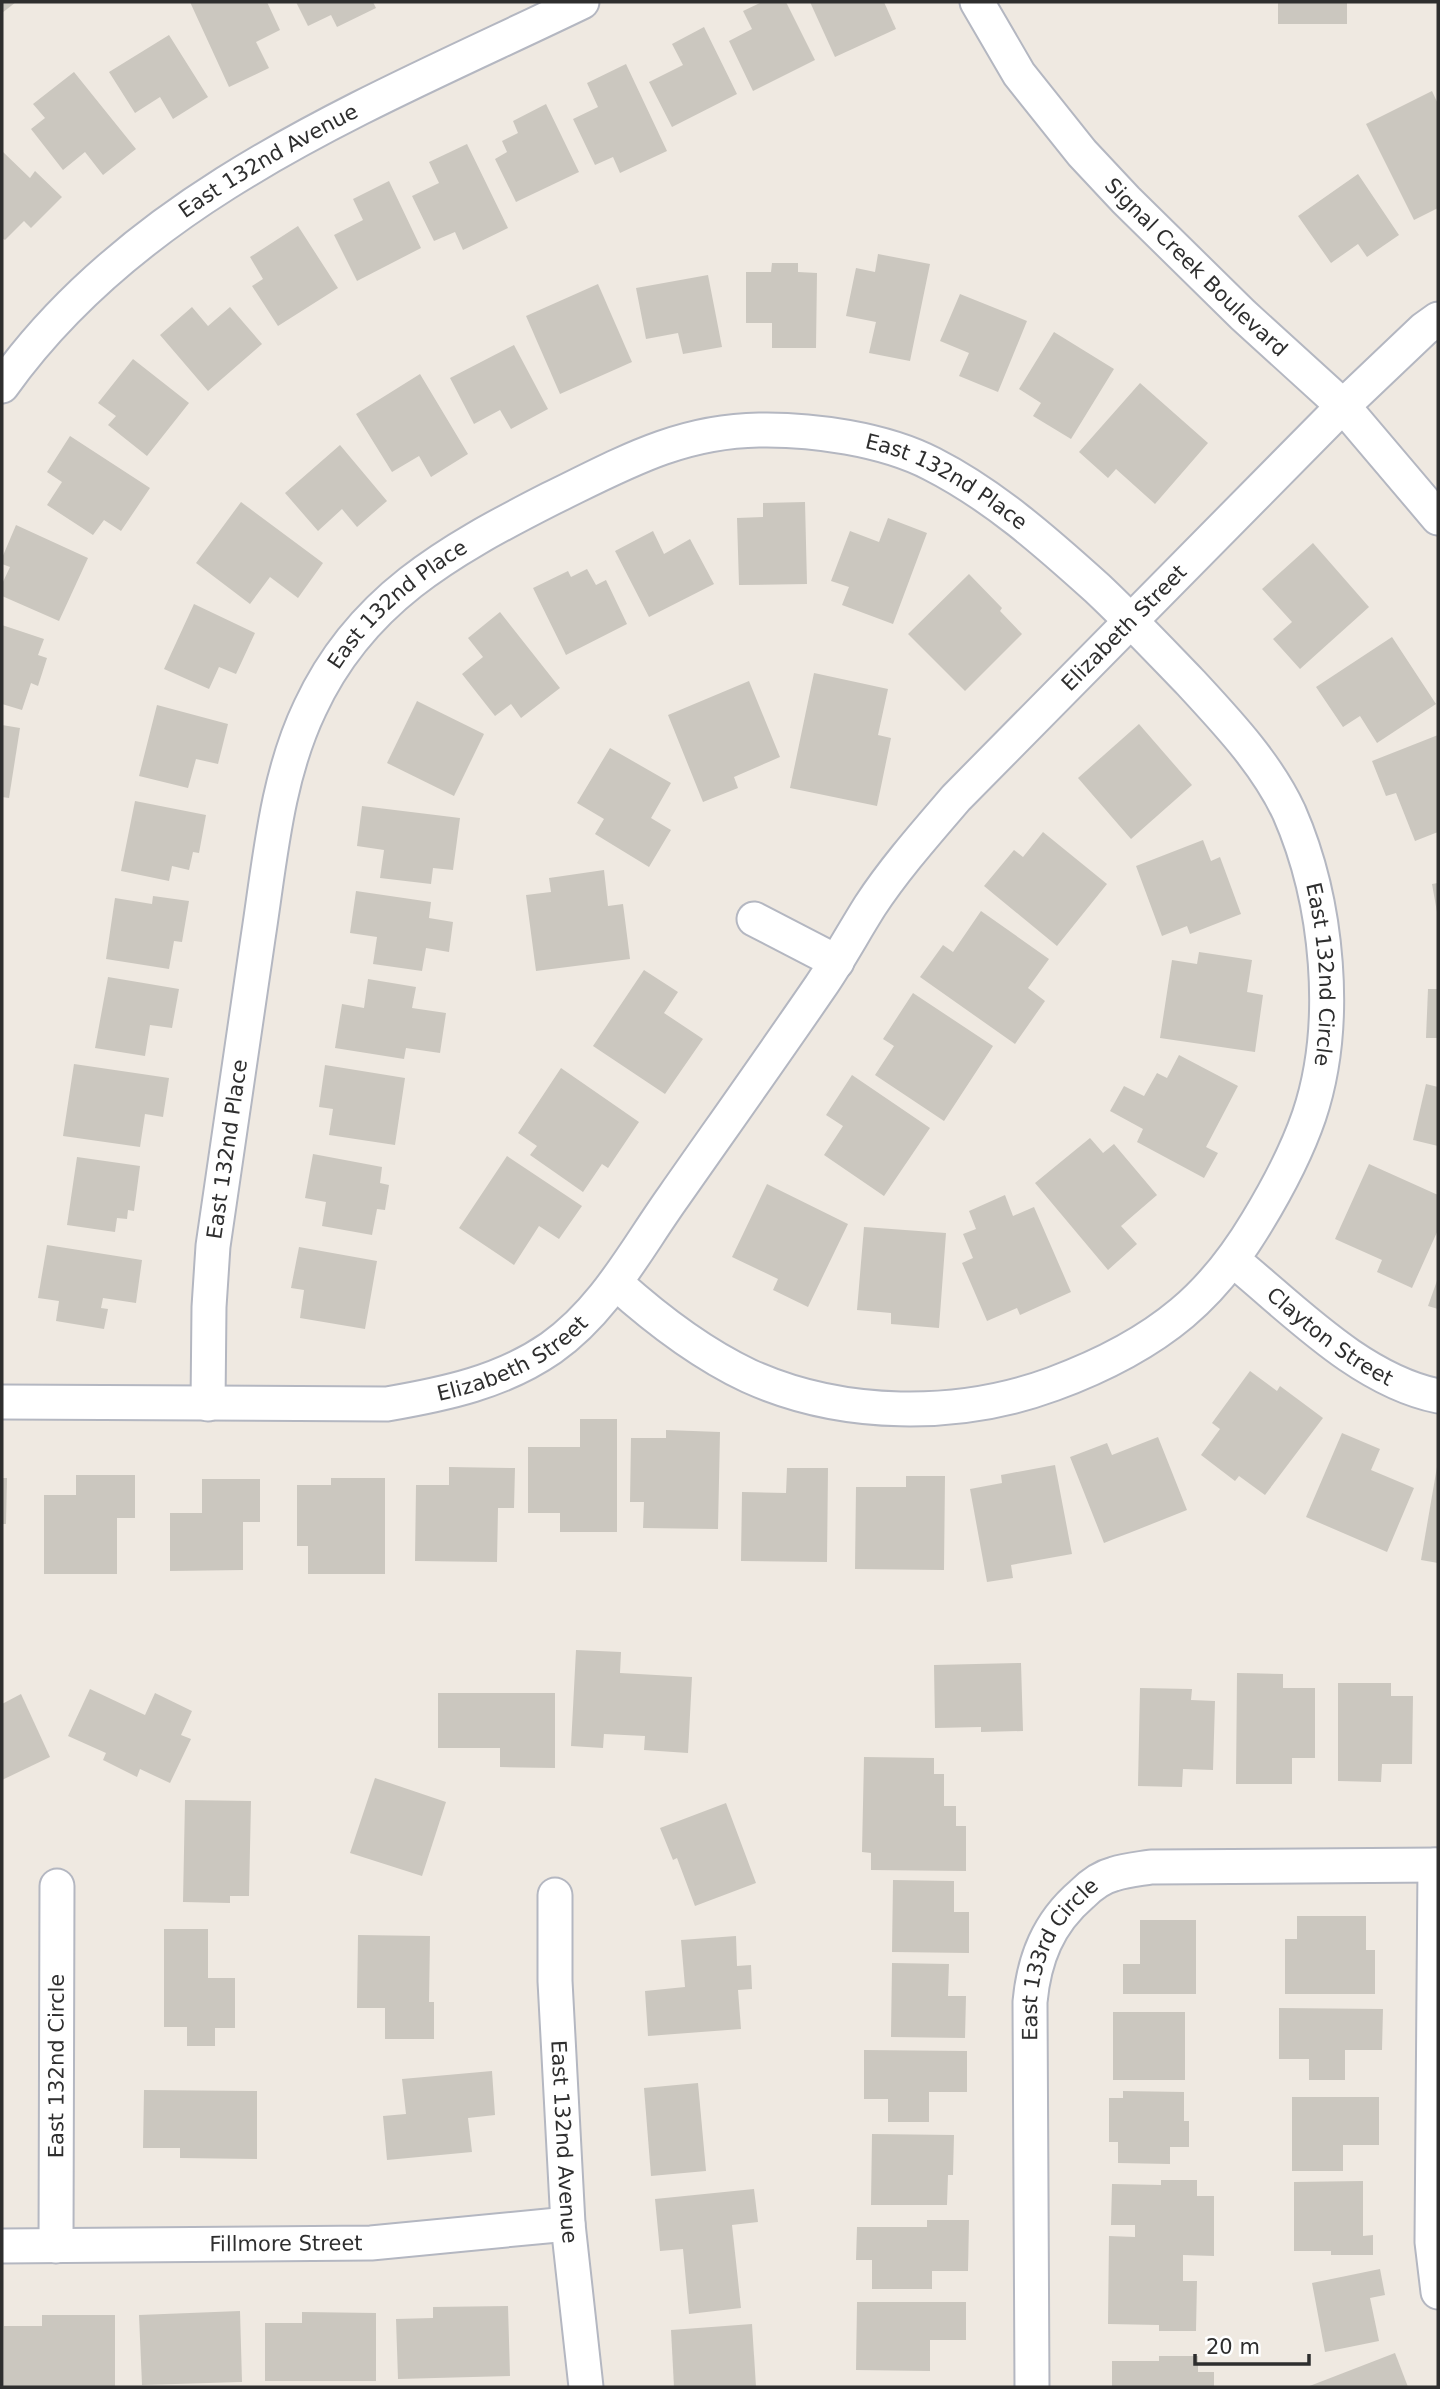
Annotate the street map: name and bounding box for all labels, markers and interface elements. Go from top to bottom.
street label: East 132nd Avenue [174,99,362,223]
street label: Signal Creek Boulevard [1100,173,1292,361]
street label: East 132nd Place [863,429,1032,535]
street label: East 132nd Place [323,535,471,673]
street label: Elizabeth Street [1057,560,1191,696]
street label: East 132nd Circle [1301,880,1339,1068]
street label: East 132nd Place [202,1058,252,1241]
street label: Clayton Street [1262,1282,1397,1391]
street label: Elizabeth Street [435,1311,593,1406]
street label: East 133rd Circle [1018,1873,1103,2041]
street label: East 132nd Circle [44,1974,69,2158]
street label: East 132nd Avenue [546,2040,582,2245]
street label: Fillmore Street [209,2231,363,2256]
scale bar [1195,2322,1309,2366]
text: 20 m [1206,2335,1260,2359]

